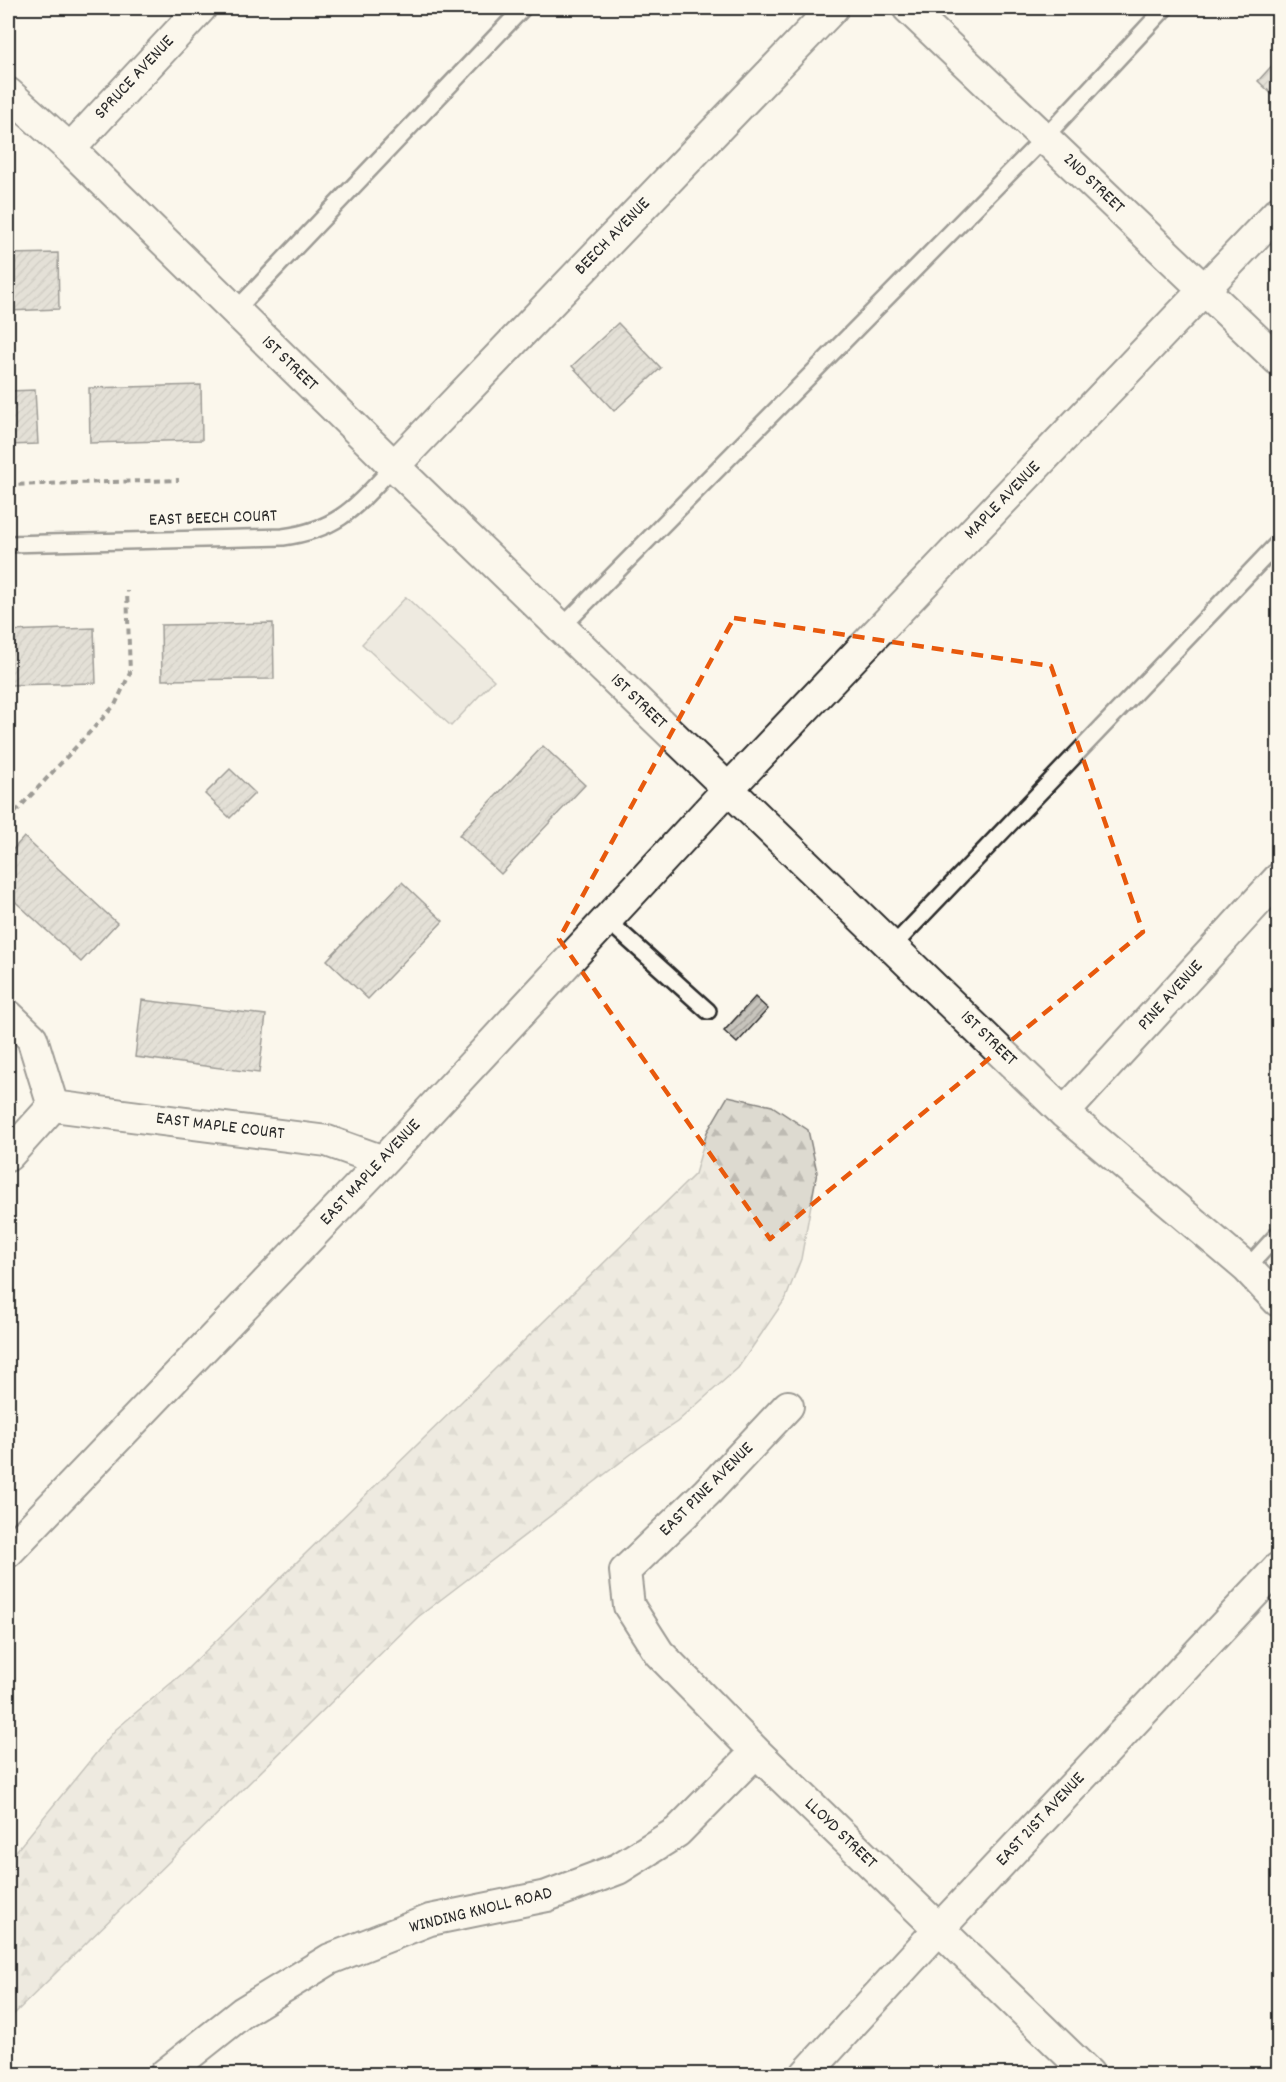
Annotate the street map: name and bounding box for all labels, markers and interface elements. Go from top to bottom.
street label: SPRUCE AVENUE [89,30,181,126]
street label: 2ND STREET [1056,148,1130,220]
street label: BEECH AVENUE [569,193,657,281]
street label: 1ST STREET [255,330,323,398]
street label: MAPLE AVENUE [959,456,1047,546]
street label: EAST BEECH COURT [148,504,278,534]
street label: 1ST STREET [604,668,672,736]
street label: PINE AVENUE [1132,955,1210,1037]
street label: 1ST STREET [954,1005,1022,1073]
street label: EAST MAPLE COURT [154,1107,286,1147]
street label: EAST MAPLE AVENUE [315,1114,427,1232]
street label: EAST PINE AVENUE [654,1437,760,1543]
street label: EAST 21ST AVENUE [991,1767,1091,1873]
street label: LLOYD STREET [798,1793,882,1875]
street label: WINDING KNOLL ROAD [407,1881,555,1941]

